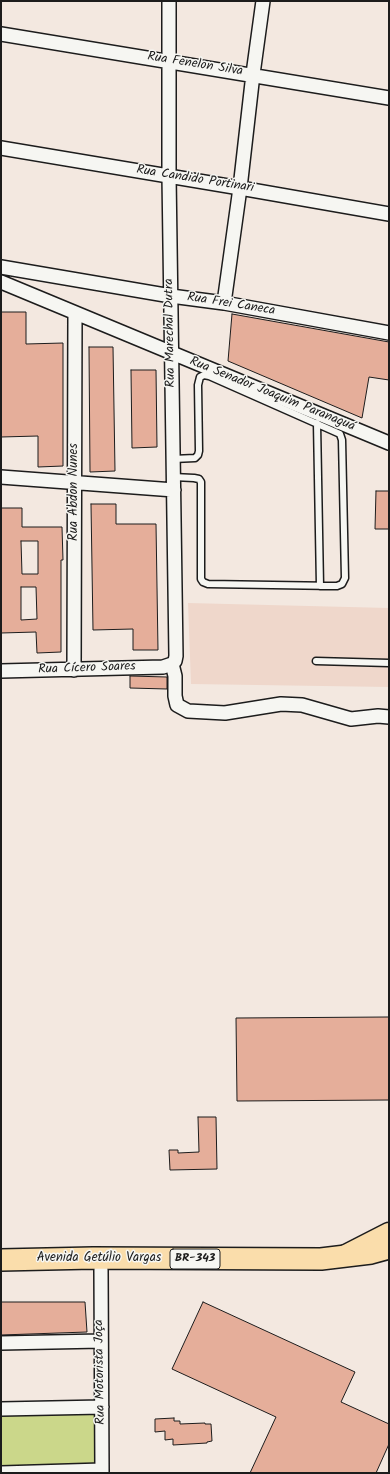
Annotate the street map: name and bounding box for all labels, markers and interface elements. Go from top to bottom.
street label: Rua Fenelon Silva [146,50,244,80]
street label: Rua Candido Portinari [135,163,255,197]
street label: Rua Marechal Dutra [162,278,180,388]
street label: Rua Frei Caneca [186,290,276,320]
street label: Rua Senador Joaquim Paranaguá [187,355,357,435]
street label: Rua Abdon Nunes [67,443,83,541]
street label: Rua Cícero Soares [38,660,136,678]
road number: BR-343 [170,1249,220,1269]
street label: Avenida Getúlio Vargas [37,1251,161,1267]
street label: Rua Motorista Joça [92,1319,110,1425]

